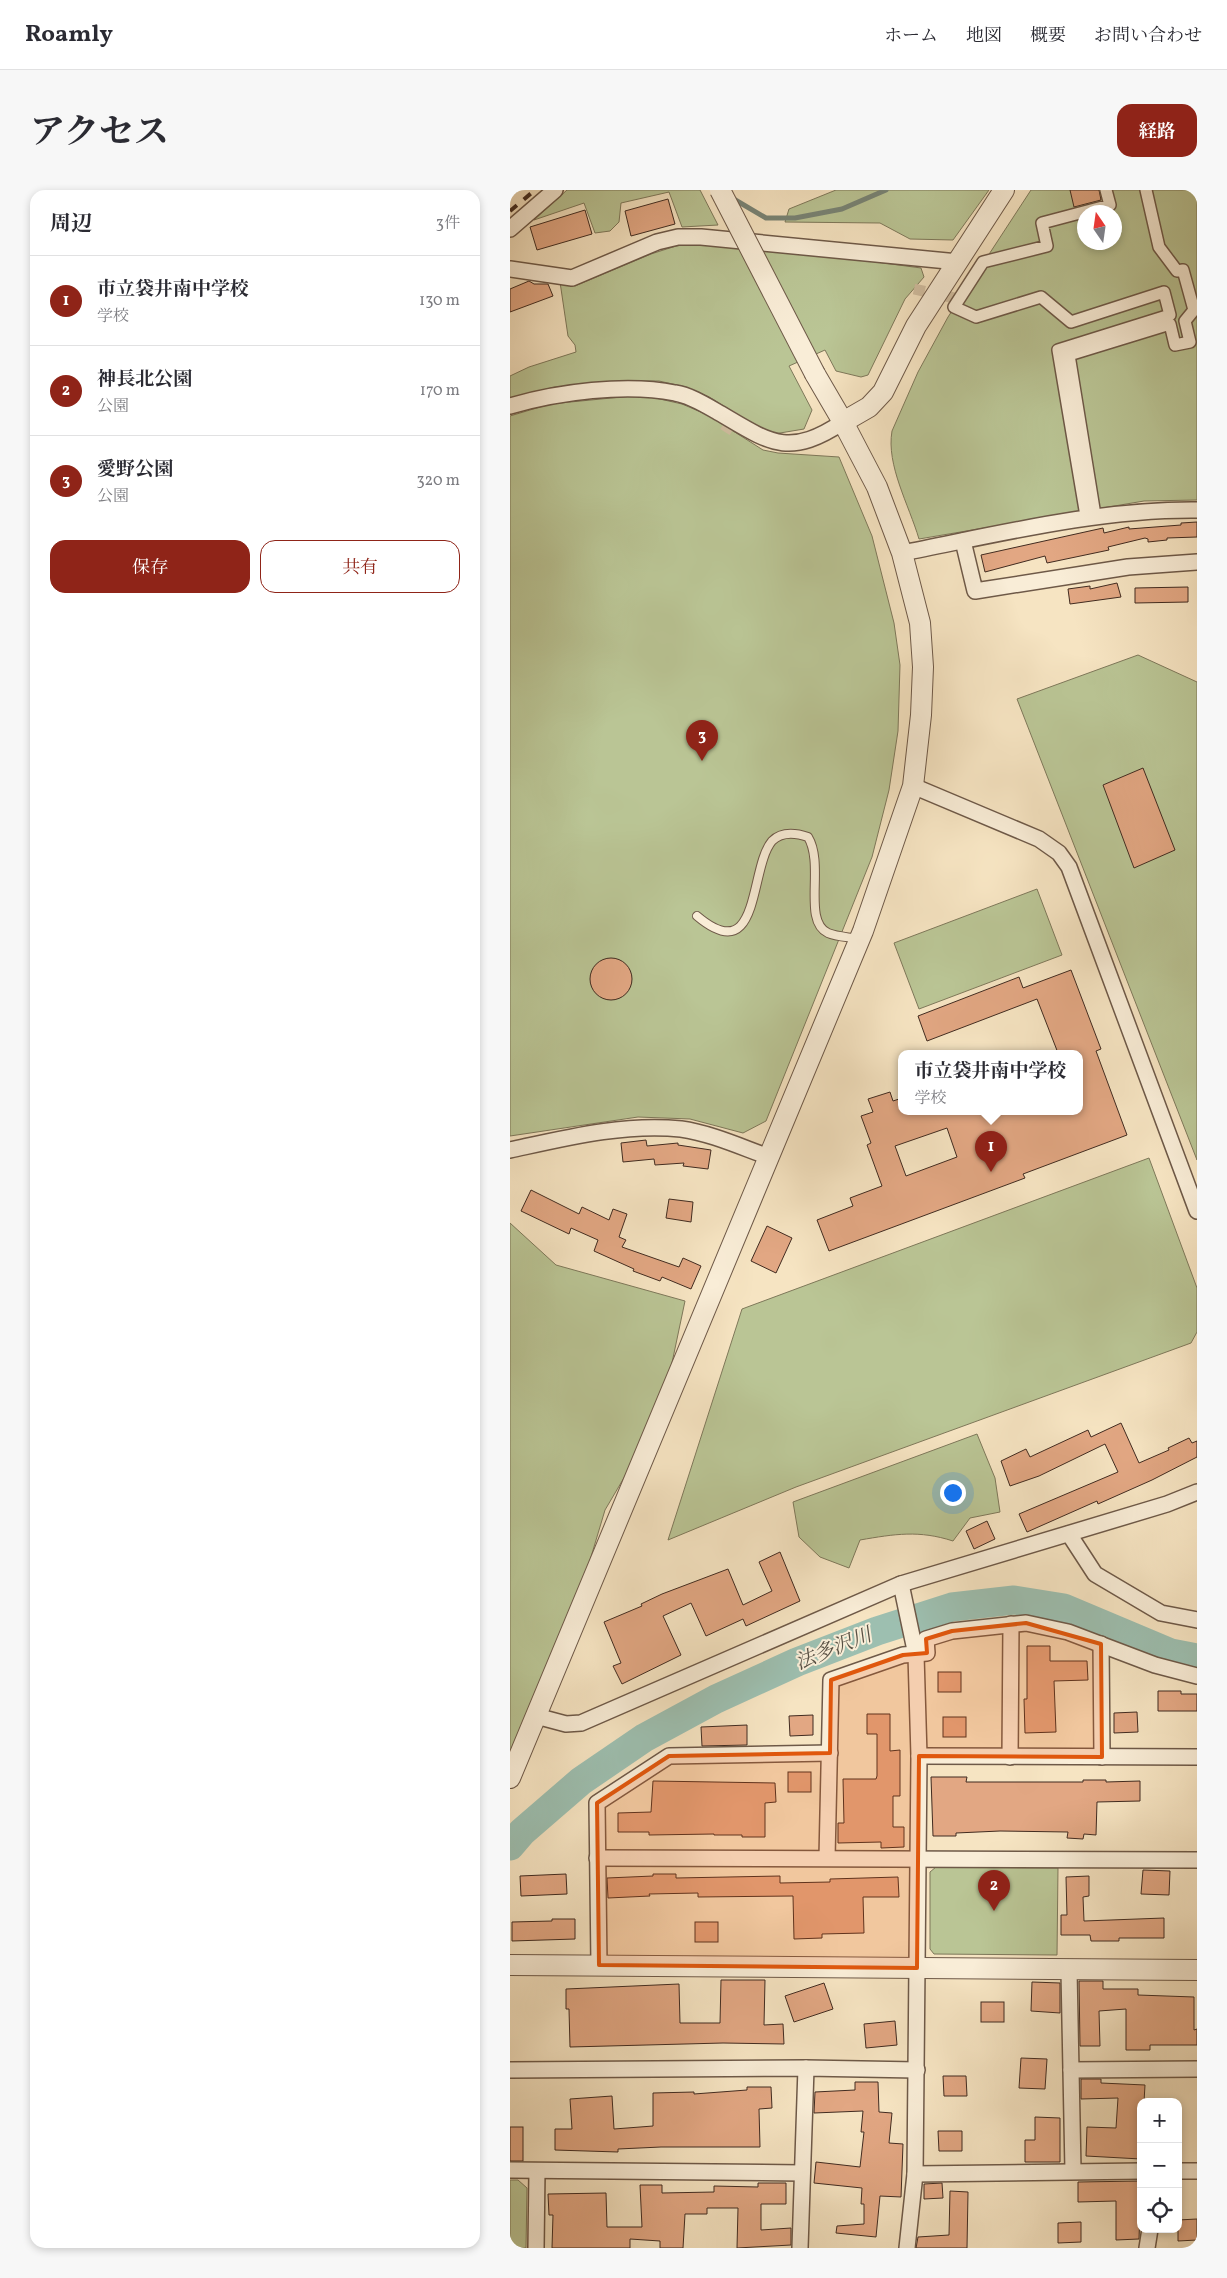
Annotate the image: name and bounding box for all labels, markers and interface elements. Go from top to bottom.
text: Roamly [25,18,113,52]
text: ホーム [884,24,938,49]
text: 地図 [966,24,1002,49]
text: 概要 [1030,24,1066,49]
text: お問い合わせ [1094,24,1202,49]
button: 経路 [1117,104,1197,157]
text: アクセス [30,110,169,158]
north arrow [1077,205,1122,250]
text: 周辺 [50,210,92,239]
text: 3件 [436,213,460,235]
text: 市立袋井南中学校 [97,277,249,303]
text: 1 [63,290,69,312]
text: 130 m [419,290,460,312]
text: 学校 [97,306,129,328]
text: 神長北公園 [97,367,192,393]
text: 2 [62,380,70,402]
text: 170 m [420,380,460,402]
text: 公園 [97,396,129,418]
text: 愛野公園 [97,457,173,483]
text: 3 [62,470,70,492]
text: 320 m [416,470,460,492]
text: 公園 [97,486,129,508]
button: 保存 [50,540,250,593]
button: 共有 [260,540,460,593]
pin: 3 [686,720,718,761]
popup [898,1050,1083,1115]
text: 市立袋井南中学校 [914,1059,1067,1085]
text: 学校 [914,1088,947,1110]
pin: 1 [975,1131,1007,1172]
your location [940,1480,966,1506]
water label: 法多沢川 [791,1621,878,1678]
pin: 2 [978,1870,1010,1911]
map controls [1137,2098,1182,2233]
button: + [1137,2098,1182,2143]
button: − [1137,2143,1182,2188]
button: locate [1137,2188,1182,2233]

